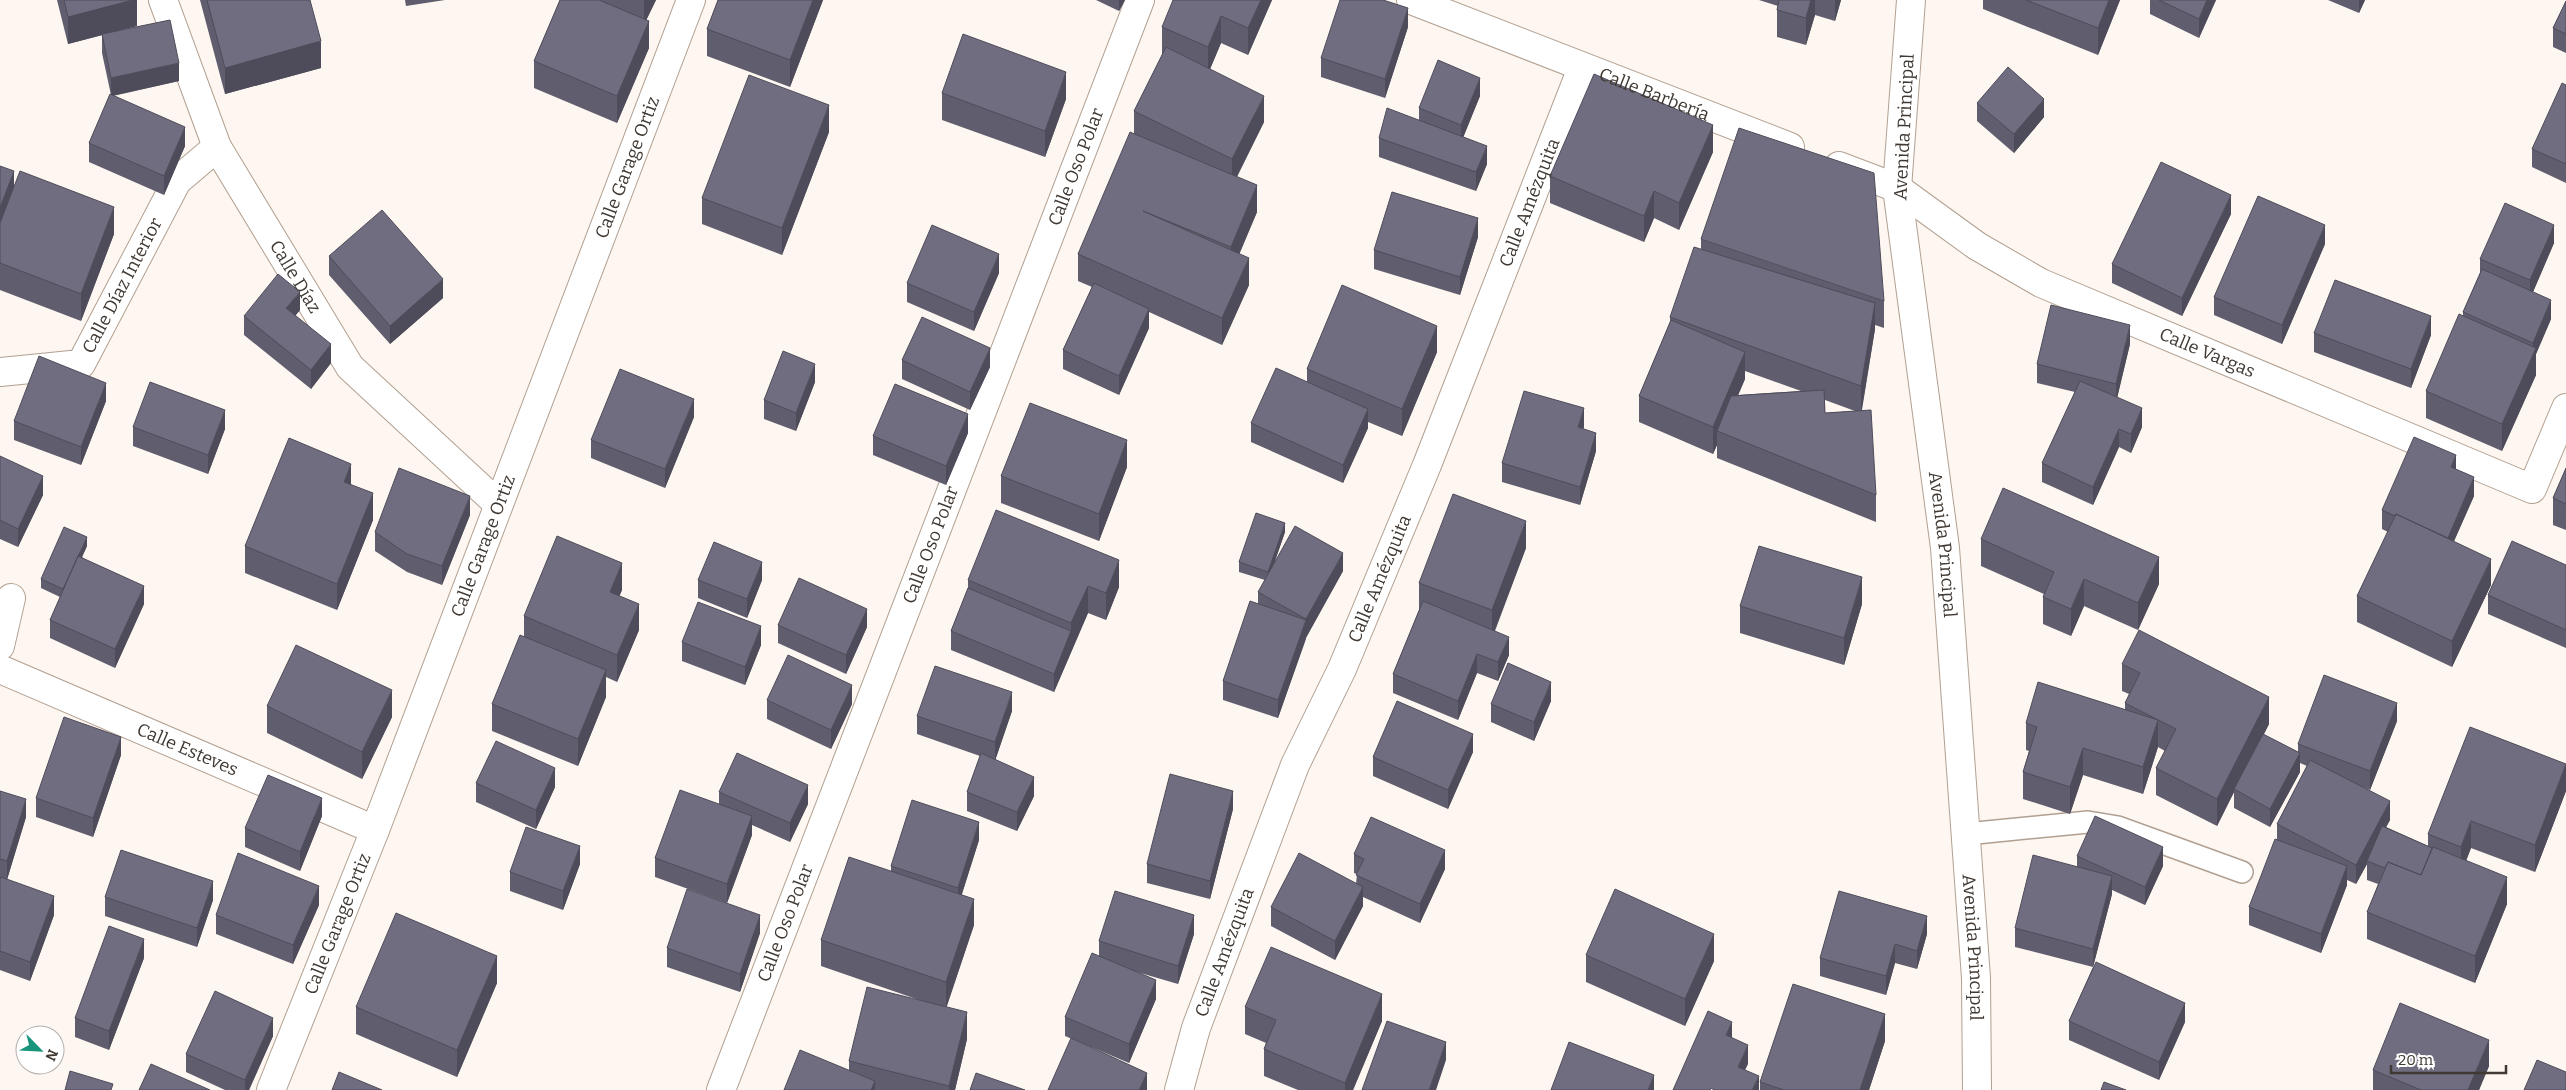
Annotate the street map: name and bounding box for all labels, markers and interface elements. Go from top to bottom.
street label: Avenida Principal [1889,53,1919,201]
street label: Calle Barbería [1596,63,1713,126]
street label: Calle Garage Ortiz [590,93,664,241]
street label: Calle Oso Polar [1043,105,1108,229]
street label: Calle Amézquita [1494,135,1565,270]
street label: Calle Díaz Interior [78,214,167,357]
street label: Calle Díaz [265,236,326,317]
street label: Calle Vargas [2156,323,2258,383]
street label: Avenida Principal [1924,470,1961,618]
street label: Calle Garage Ortiz [446,472,520,620]
street label: Calle Oso Polar [898,483,963,607]
street label: Calle Amézquita [1343,511,1416,646]
street label: Calle Esteves [134,718,241,781]
street label: Calle Garage Ortiz [299,850,376,998]
street label: Calle Oso Polar [753,861,818,985]
street label: Avenida Principal [1958,873,1987,1021]
street label: Calle Amézquita [1190,885,1259,1020]
north arrow [15,1025,65,1075]
scale bar [2391,1042,2506,1074]
text: N [41,1047,61,1064]
text: 20 m [2398,1051,2434,1069]

